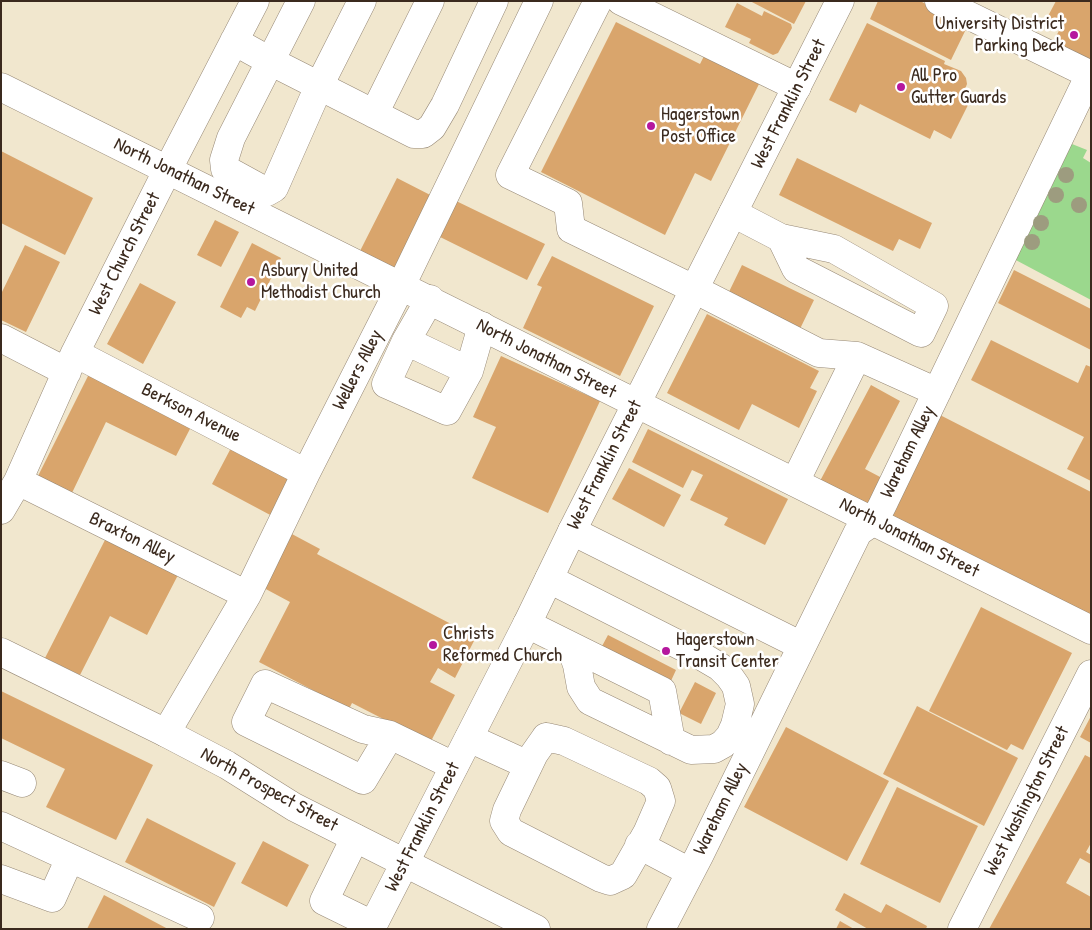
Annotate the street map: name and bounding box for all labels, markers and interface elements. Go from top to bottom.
place label: University District Parking Deck [935,13,1064,57]
marker: University District Parking Deck [1068,29,1080,41]
street label: West Franklin Street [747,35,831,173]
place label: All Pro Gutter Guards [911,65,1006,109]
marker: All Pro Gutter Guards [895,81,907,93]
place label: Hagerstown Post Office [661,104,740,148]
marker: Hagerstown Post Office [645,120,657,132]
street label: North Jonathan Street [110,133,258,221]
street label: West Church Street [84,189,166,319]
place label: Asbury United Methodist Church [261,260,381,304]
marker: Asbury United Methodist Church [245,276,257,288]
street label: North Jonathan Street [472,314,620,404]
street label: Wellers Alley [328,326,388,414]
street label: Berkson Avenue [137,378,245,448]
street label: West Franklin Street [563,396,647,534]
street label: Wareham Alley [876,402,940,502]
street label: North Jonathan Street [835,493,983,583]
street label: Braxton Alley [85,507,179,569]
place label: Christs Reformed Church [443,623,562,667]
place label: Hagerstown Transit Center [676,629,779,673]
marker: Christs Reformed Church [427,639,439,651]
marker: Hagerstown Transit Center [660,645,672,657]
street label: West Washington Street [979,722,1075,880]
street label: North Prospect Street [196,743,342,837]
street label: West Franklin Street [381,758,465,896]
street label: Wareham Alley [689,759,753,859]

